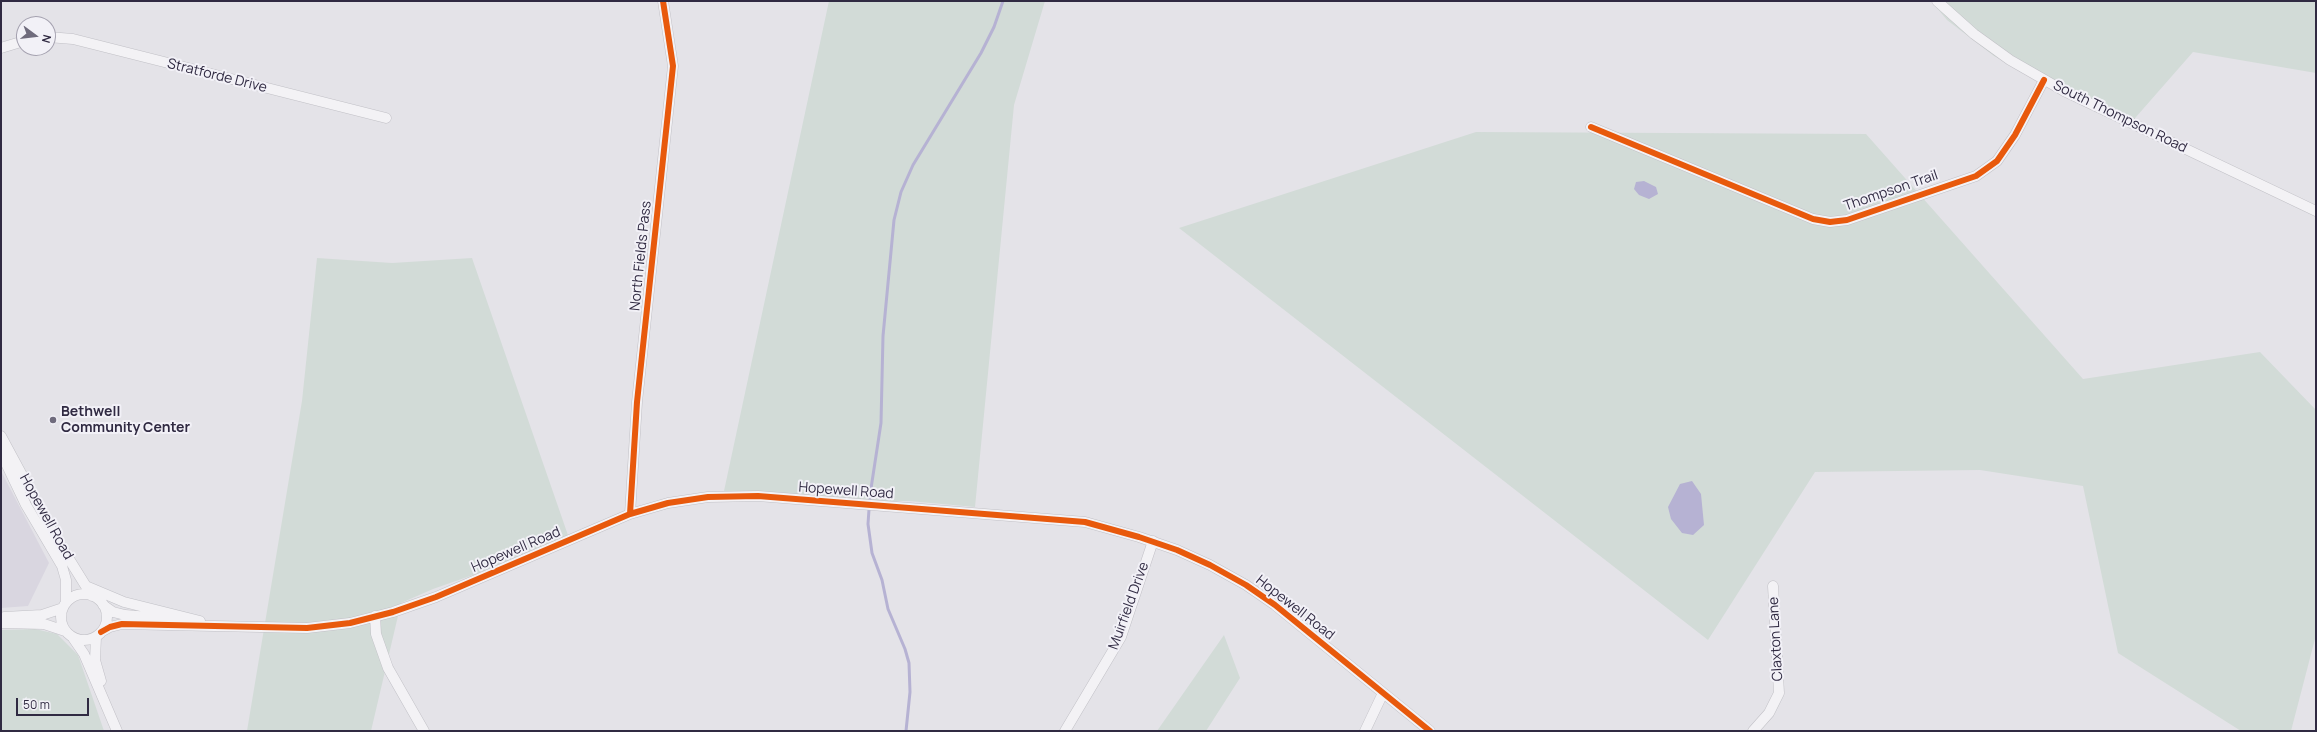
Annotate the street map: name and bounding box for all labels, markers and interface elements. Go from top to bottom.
north arrow [16,16,56,56]
text: N [39,33,55,45]
street label: Stratforde Drive [165,55,269,97]
street label: South Thompson Road [2050,77,2190,157]
street label: Thompson Trail [1842,167,1940,215]
street label: North Fields Pass [627,200,655,312]
place label: Bethwell Community Center [61,404,190,436]
marker: Bethwell Community Center [48,415,58,425]
street label: Hopewell Road [16,471,76,563]
street label: Hopewell Road [798,479,894,503]
street label: Hopewell Road [469,524,563,576]
street label: Muirfield Drive [1105,560,1153,652]
street label: Hopewell Road [1252,572,1338,644]
street label: Claxton Lane [1765,596,1787,682]
scale bar [18,690,91,716]
text: 50 m [23,696,50,713]

